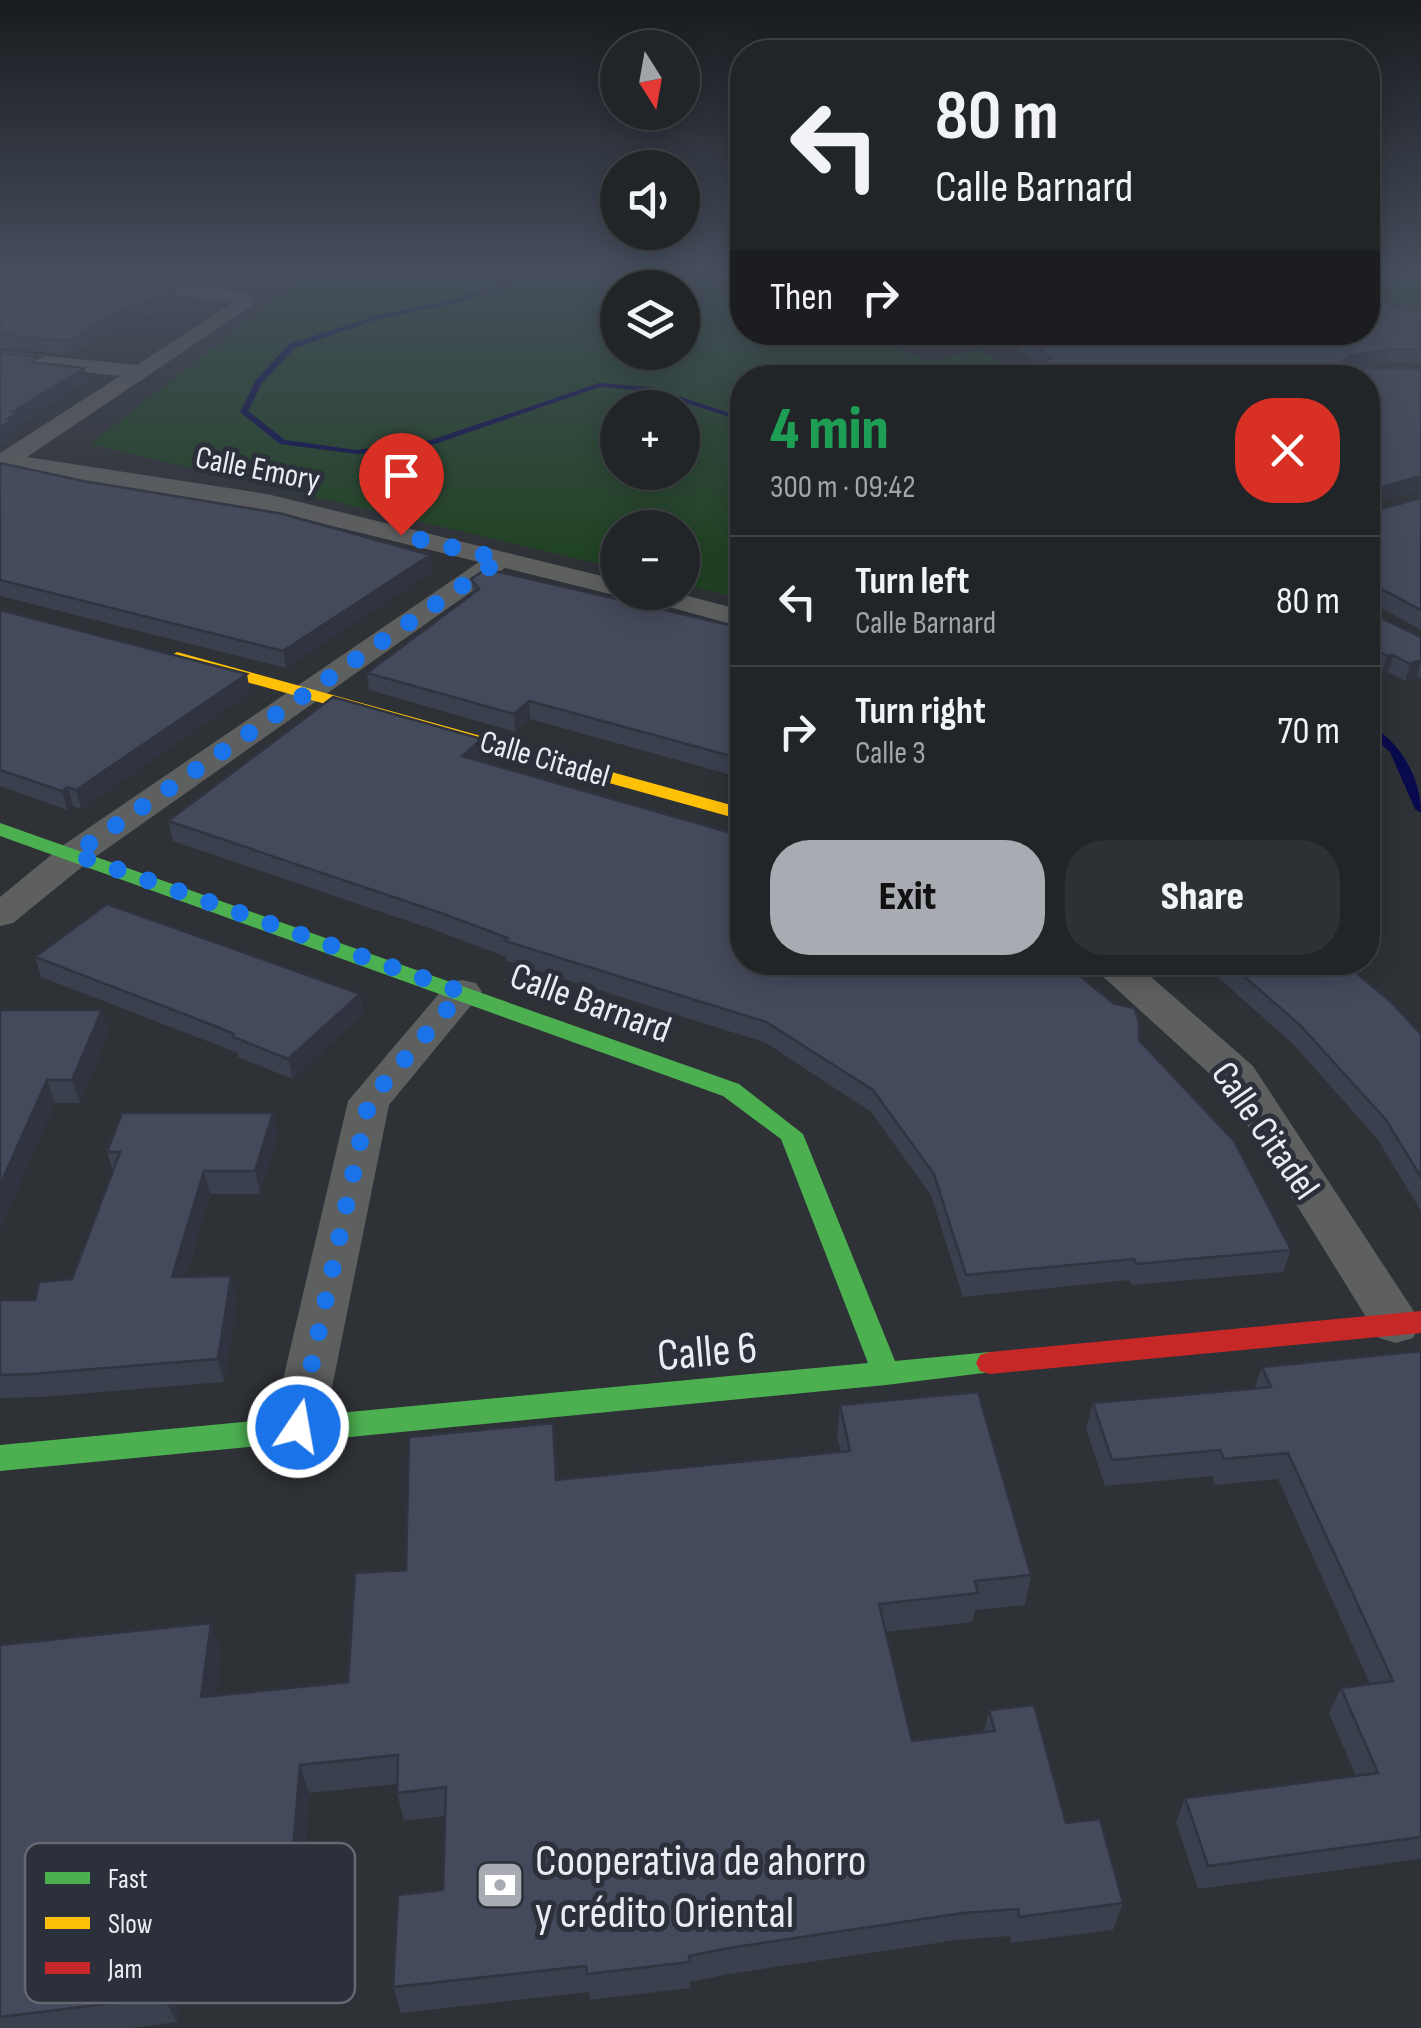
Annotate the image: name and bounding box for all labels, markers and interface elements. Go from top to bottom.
north arrow [600,30,700,130]
map controls [600,30,700,610]
text: 80 m [935,75,1059,159]
icon: left [770,80,900,210]
button: sound [600,150,700,250]
text: Calle Barnard [935,160,1133,215]
button: layers [600,270,700,370]
icon: right [853,270,908,325]
text: Then [770,275,833,320]
button: + [600,390,700,490]
text: 4 min [770,394,889,466]
button: close [1235,398,1340,503]
pin [359,433,444,536]
street label: Calle Emory [192,438,323,501]
icon: arrive [374,448,429,503]
text: 300 m · 09:42 [770,468,915,507]
button: − [600,510,700,610]
text: Turn left [855,559,969,604]
icon: left [770,574,825,629]
text: 80 m [1276,579,1340,624]
text: Calle Barnard [855,604,996,643]
text: Turn right [855,689,986,734]
icon: right [770,704,825,759]
text: 70 m [1278,709,1340,754]
street label: Calle Citadel [475,722,614,796]
text: Calle 3 [855,734,926,773]
button: Exit [770,840,1045,955]
button: Share [1065,840,1340,955]
street label: Calle Barnard [504,954,677,1053]
street label: Calle Citadel [1201,1053,1328,1208]
street label: Calle 6 [655,1321,759,1384]
position arrow [246,1375,350,1479]
place label: Cooperativa de ahorro y crédito Oriental [535,1834,866,1941]
legend [25,1843,355,2003]
bank icon: Cooperativa de ahorro y crédito Oriental [474,1859,526,1911]
text: Fast [108,1863,147,1896]
text: Slow [108,1908,153,1941]
text: Jam [107,1953,143,1986]

